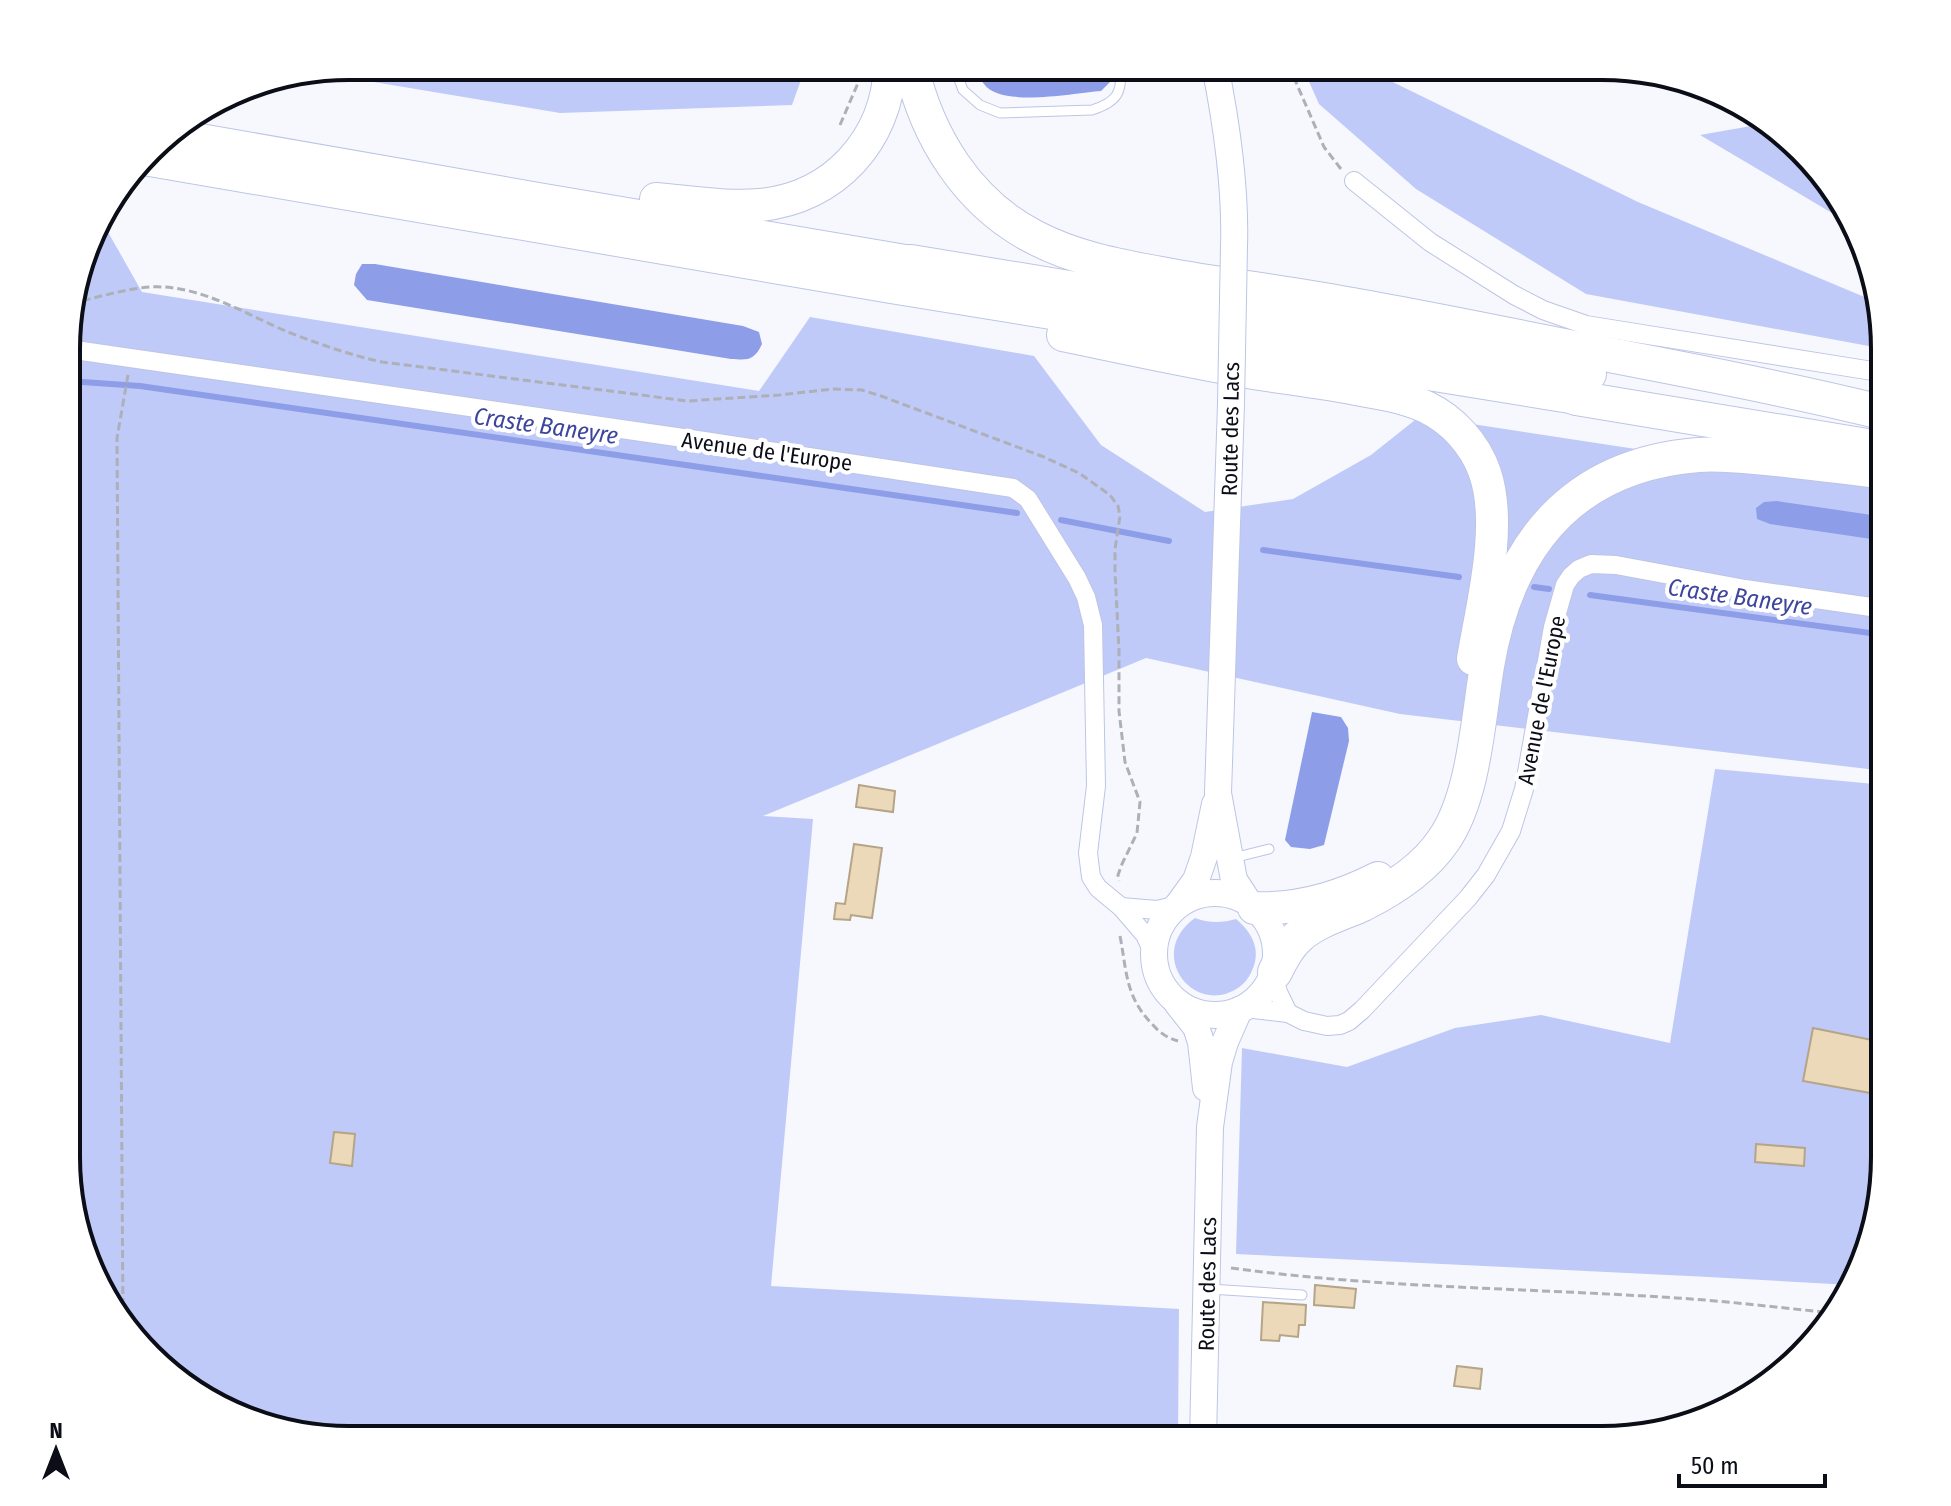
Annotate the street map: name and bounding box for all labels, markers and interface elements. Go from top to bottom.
street label: Route des Lacs [1216,362,1245,496]
water label: Craste Baneyre [472,402,620,450]
street label: Avenue de l'Europe [680,426,854,477]
water label: Craste Baneyre [1666,573,1814,621]
street label: Avenue de l'Europe [1512,613,1571,787]
street label: Route des Lacs [1193,1217,1222,1351]
north arrow [16,1410,96,1490]
text: N [49,1417,63,1444]
scale bar [1679,1438,1825,1488]
text: 50 m [1691,1452,1739,1480]

